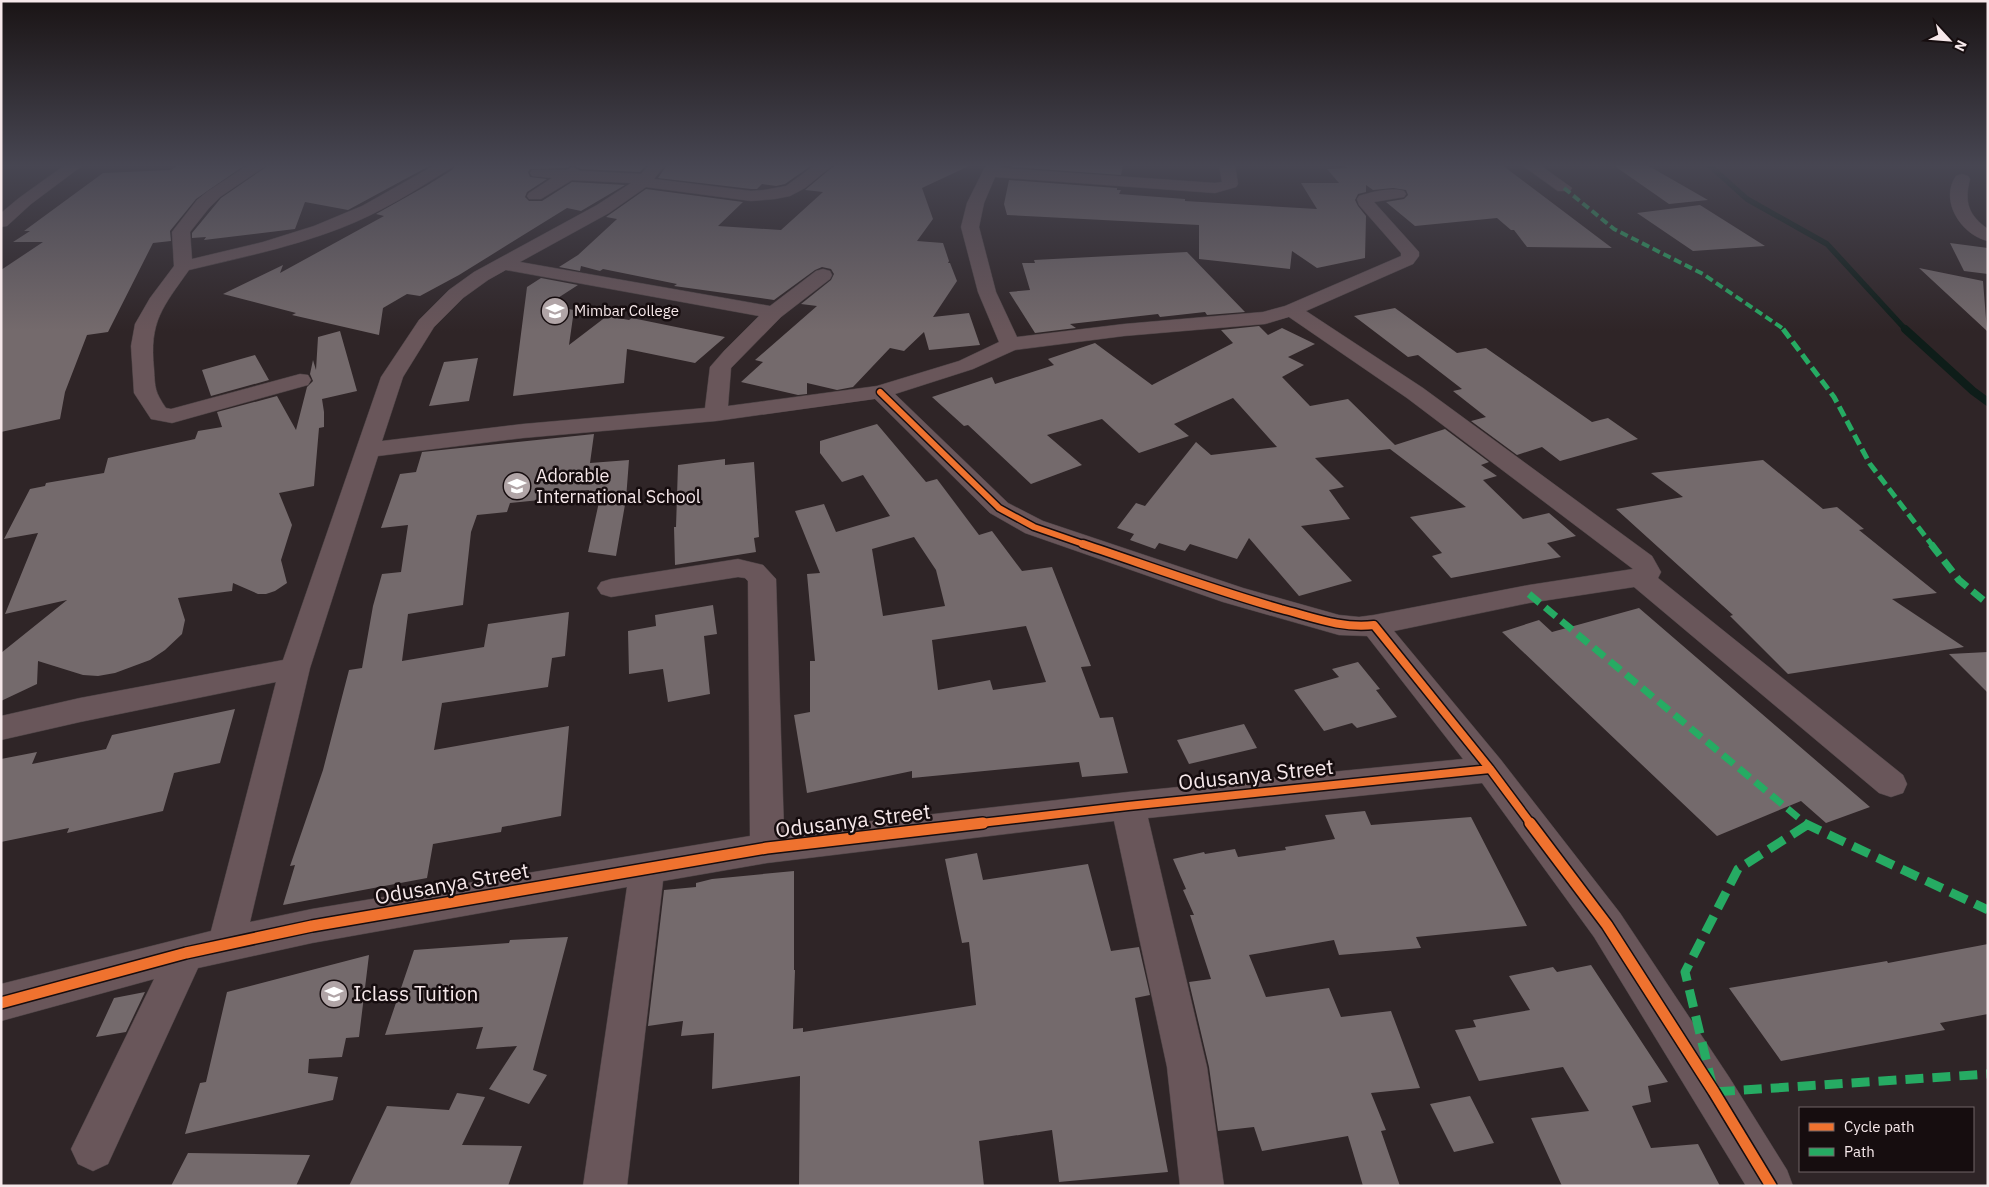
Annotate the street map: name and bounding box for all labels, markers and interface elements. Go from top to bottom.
north arrow [1924,15,1974,65]
text: N [1950,37,1971,54]
school or university icon: Mimbar College [540,296,570,326]
place label: Mimbar College [574,301,679,320]
place label: Adorable International School [536,464,701,508]
school or university icon: Adorable International School [502,471,532,501]
street label: Odusanya Street [1177,752,1335,796]
street label: Odusanya Street [774,797,932,843]
street label: Odusanya Street [373,856,531,910]
school or university icon: Iclass Tuition [319,979,349,1009]
place label: Iclass Tuition [353,979,479,1007]
legend [1799,1107,1974,1172]
text: Cycle path [1844,1117,1915,1136]
text: Path [1844,1142,1875,1161]

